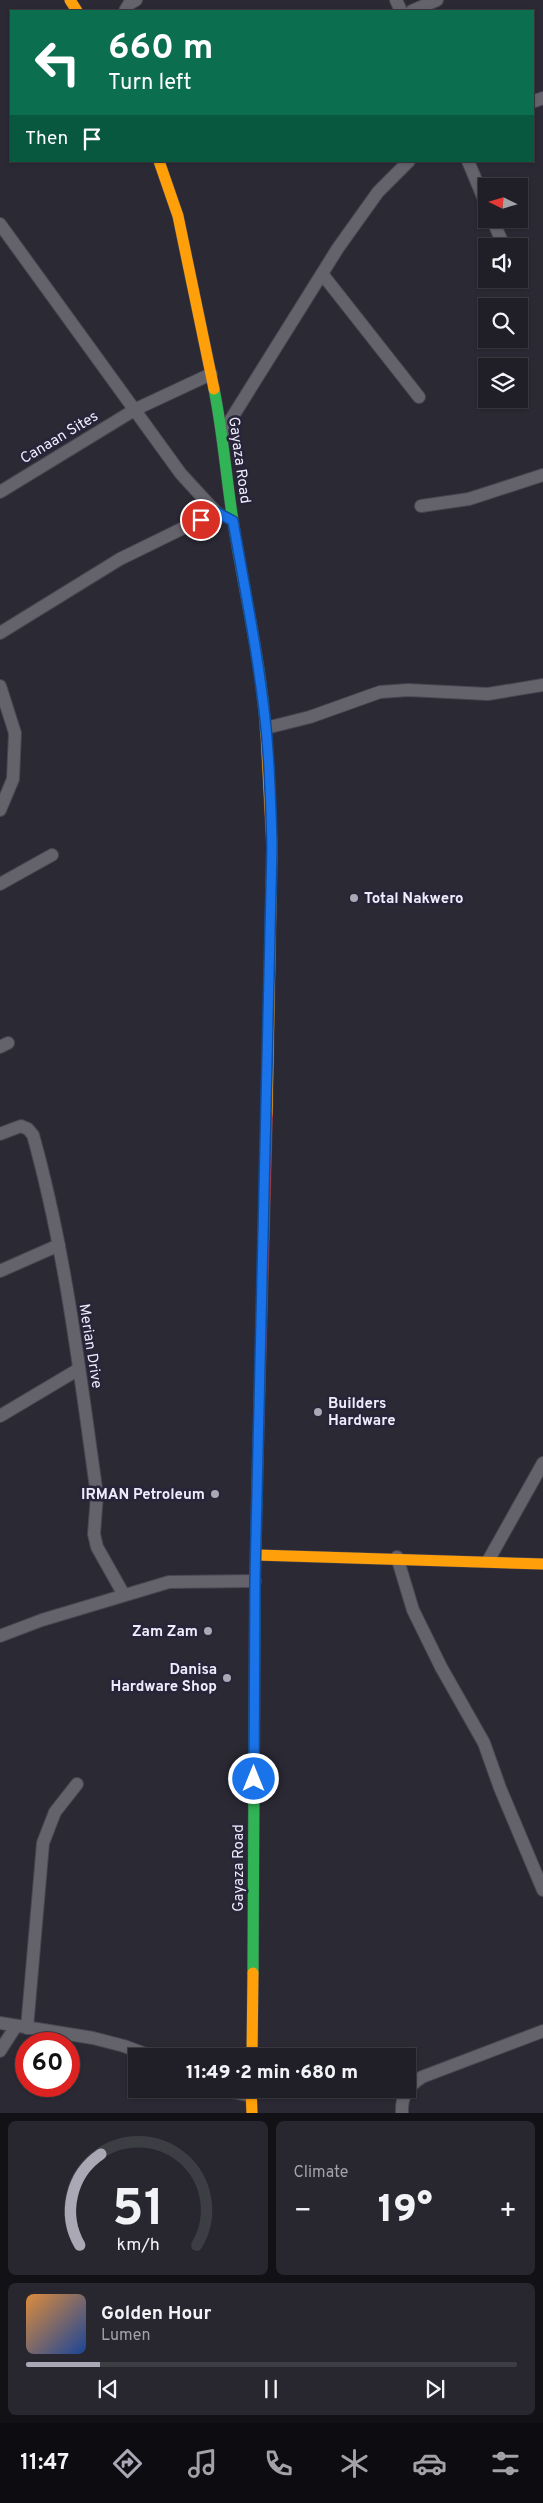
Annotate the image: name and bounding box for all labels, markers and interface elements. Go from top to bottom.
text: 660 m [108,27,213,71]
icon: left [25,30,90,95]
text: Turn left [108,70,191,97]
icon: arrive [78,125,106,153]
text: Then [25,127,68,151]
north arrow [478,178,528,228]
map controls [478,178,528,408]
button: sound [478,238,528,288]
button: search [478,298,528,348]
button: layers [478,358,528,408]
street label: Canaan Sites [17,408,102,469]
street label: Gayaza Road [223,416,254,505]
pin [180,499,222,541]
icon: arrive [187,506,215,534]
place label: Total Nakwero [364,890,464,909]
marker: Total Nakwero [348,892,360,904]
street label: Merian Drive [73,1303,106,1390]
place label: Builders Hardware [328,1395,396,1431]
marker: Builders Hardware [312,1406,324,1418]
place label: IRMAN Petroleum [81,1486,205,1505]
marker: IRMAN Petroleum [209,1488,221,1500]
place label: Zam Zam [132,1623,198,1642]
marker: Zam Zam [202,1625,214,1637]
place label: Danisa Hardware Shop [111,1661,217,1697]
marker: Danisa Hardware Shop [221,1672,233,1684]
position arrow [227,1752,279,1804]
street label: Gayaza Road [230,1824,249,1912]
speed limit sign: 60 [15,2032,80,2097]
text: 11:49 · 2 min · 680 m [186,2061,358,2085]
text: Climate [294,2163,348,2183]
text: 51 [111,2178,164,2244]
text: 19° [378,2187,433,2236]
text: − [294,2194,312,2230]
text: + [499,2194,517,2230]
text: km/h [116,2234,159,2257]
text: Golden Hour [101,2302,212,2326]
text: Lumen [101,2326,151,2346]
icon: previous [94,2375,122,2403]
icon: pause [257,2375,285,2403]
icon: next [421,2375,449,2403]
icon: directions [110,2446,145,2481]
icon: music [185,2446,220,2481]
icon: phone [261,2446,296,2481]
icon: climate [337,2446,372,2481]
icon: car [412,2446,447,2481]
icon: filters [488,2446,523,2481]
text: 11:47 [20,2450,69,2477]

